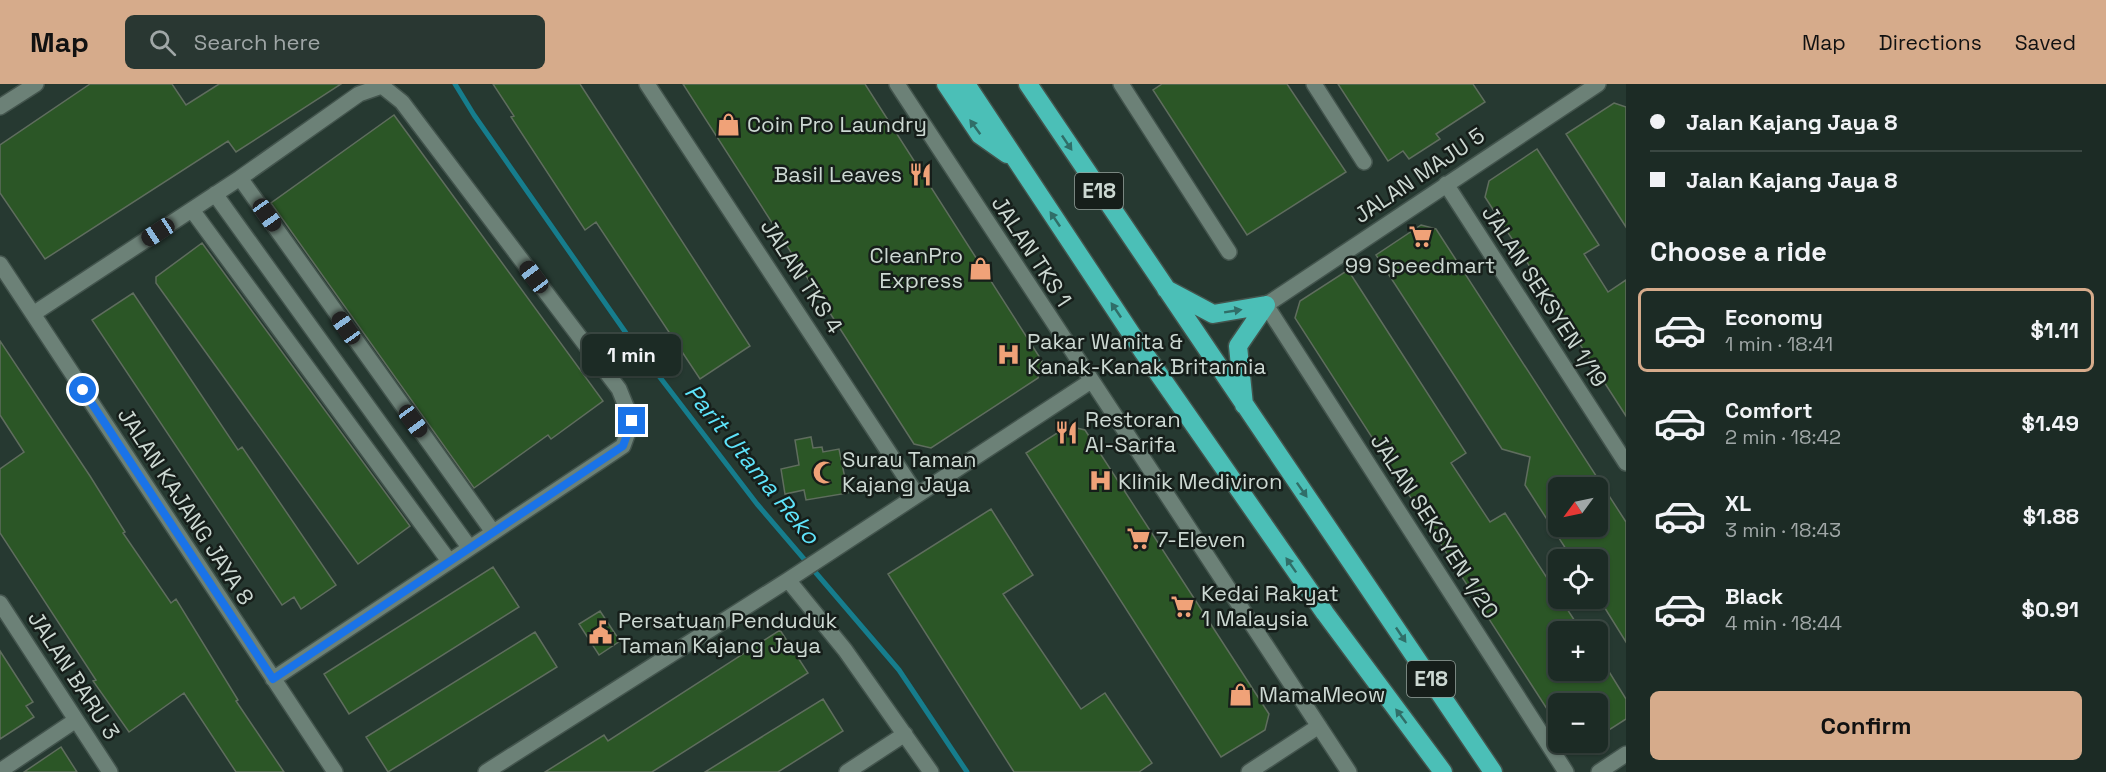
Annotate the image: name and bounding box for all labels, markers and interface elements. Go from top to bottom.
search box [125,15,545,69]
text: Map [30,24,89,60]
icon: search [146,26,179,59]
text: Search here [194,28,321,56]
text: Map [1802,29,1846,56]
text: Directions [1879,29,1982,56]
text: Saved [2015,29,2076,56]
text: Jalan Kajang Jaya 8 [1686,108,1898,136]
place label: Coin Pro Laundry [747,110,927,138]
shop icon: Coin Pro Laundry [716,111,742,137]
one-way arrow [970,120,982,135]
street label: JALAN MAJU 5 [1348,121,1490,229]
one-way arrow [1061,134,1073,150]
place label: Basil Leaves [774,160,902,188]
restaurant icon: Basil Leaves [907,161,933,187]
text: Jalan Kajang Jaya 8 [1686,166,1898,194]
road number: E18 [1075,173,1123,209]
street label: JALAN TKS 1 [986,190,1078,312]
car [249,195,285,235]
street label: JALAN SEKSYEN 1/19 [1476,200,1614,392]
one-way arrow [1050,211,1061,227]
street label: JALAN TKS 4 [755,213,850,339]
car [138,215,178,249]
supermarket icon: 99 Speedmart [1407,223,1433,249]
text: Choose a ride [1650,234,1827,269]
place label: CleanPro Express [870,241,963,294]
place label: 99 Speedmart [1345,251,1495,279]
shop icon: CleanPro Express [968,255,994,281]
car [516,257,552,297]
one-way arrow [1111,302,1122,318]
icon: car [1653,303,1707,357]
text: Economy [1725,303,1823,331]
one-way arrow [1224,306,1243,315]
car [328,308,364,348]
text: $1.11 [2030,316,2079,344]
place label: Pakar Wanita & Kanak-Kanak Britannia [1027,327,1266,380]
text: 1 min · 18:41 [1725,331,1833,357]
callout: 1 min [582,334,682,376]
hospital icon: Pakar Wanita & Kanak-Kanak Britannia [996,341,1022,367]
text: 1 min [607,342,656,368]
route start [69,376,96,403]
water label: Parit Utama Reko [678,377,827,551]
icon: car [1653,396,1707,450]
text: Comfort [1725,396,1813,424]
car [395,401,431,441]
street label: JALAN KAJANG JAYA 8 [112,402,260,610]
place label: Restoran Al-Sarifa [1085,405,1181,458]
route end [618,407,645,434]
text: $1.49 [2022,409,2079,437]
restaurant icon: Restoran Al-Sarifa [1054,419,1080,445]
text: 2 min · 18:42 [1725,424,1841,450]
street label: JALAN SEKSYEN 1/20 [1365,428,1505,624]
place label: Surau Taman Kajang Jaya [842,445,977,498]
mosque icon: Surau Taman Kajang Jaya [811,459,837,485]
place label: Klinik Mediviron [1118,467,1282,495]
hospital icon: Klinik Mediviron [1087,468,1113,494]
north arrow [1548,477,1608,537]
map controls [1548,477,1608,753]
one-way arrow [1296,482,1307,498]
icon: car [1653,489,1707,543]
text: XL [1725,489,1751,517]
text: $1.88 [2023,502,2079,530]
text: 3 min · 18:43 [1725,517,1841,543]
place label: 7-Eleven [1156,525,1245,553]
supermarket icon: 7-Eleven [1125,526,1151,552]
button: locate [1548,549,1608,609]
one-way arrow [1286,557,1297,573]
place label: Kedai Rakyat 1 Malaysia [1201,579,1339,632]
icon: car [1653,582,1707,636]
text: Black [1725,582,1783,610]
supermarket icon: Kedai Rakyat 1 Malaysia [1170,593,1196,619]
text: $0.91 [2022,595,2079,623]
street label: JALAN BARU 3 [22,605,126,745]
place label: Persatuan Penduduk Taman Kajang Jaya [618,606,837,659]
text: 4 min · 18:44 [1725,610,1842,636]
public building icon: Persatuan Penduduk Taman Kajang Jaya [587,620,613,646]
button: + [1548,621,1608,681]
one-way arrow [1395,627,1406,643]
road number: E18 [1407,661,1455,697]
place label: MamaMeow [1259,680,1385,708]
shop icon: MamaMeow [1228,681,1254,707]
button: Confirm [1650,691,2082,760]
button: − [1548,693,1608,753]
one-way arrow [1396,708,1408,723]

